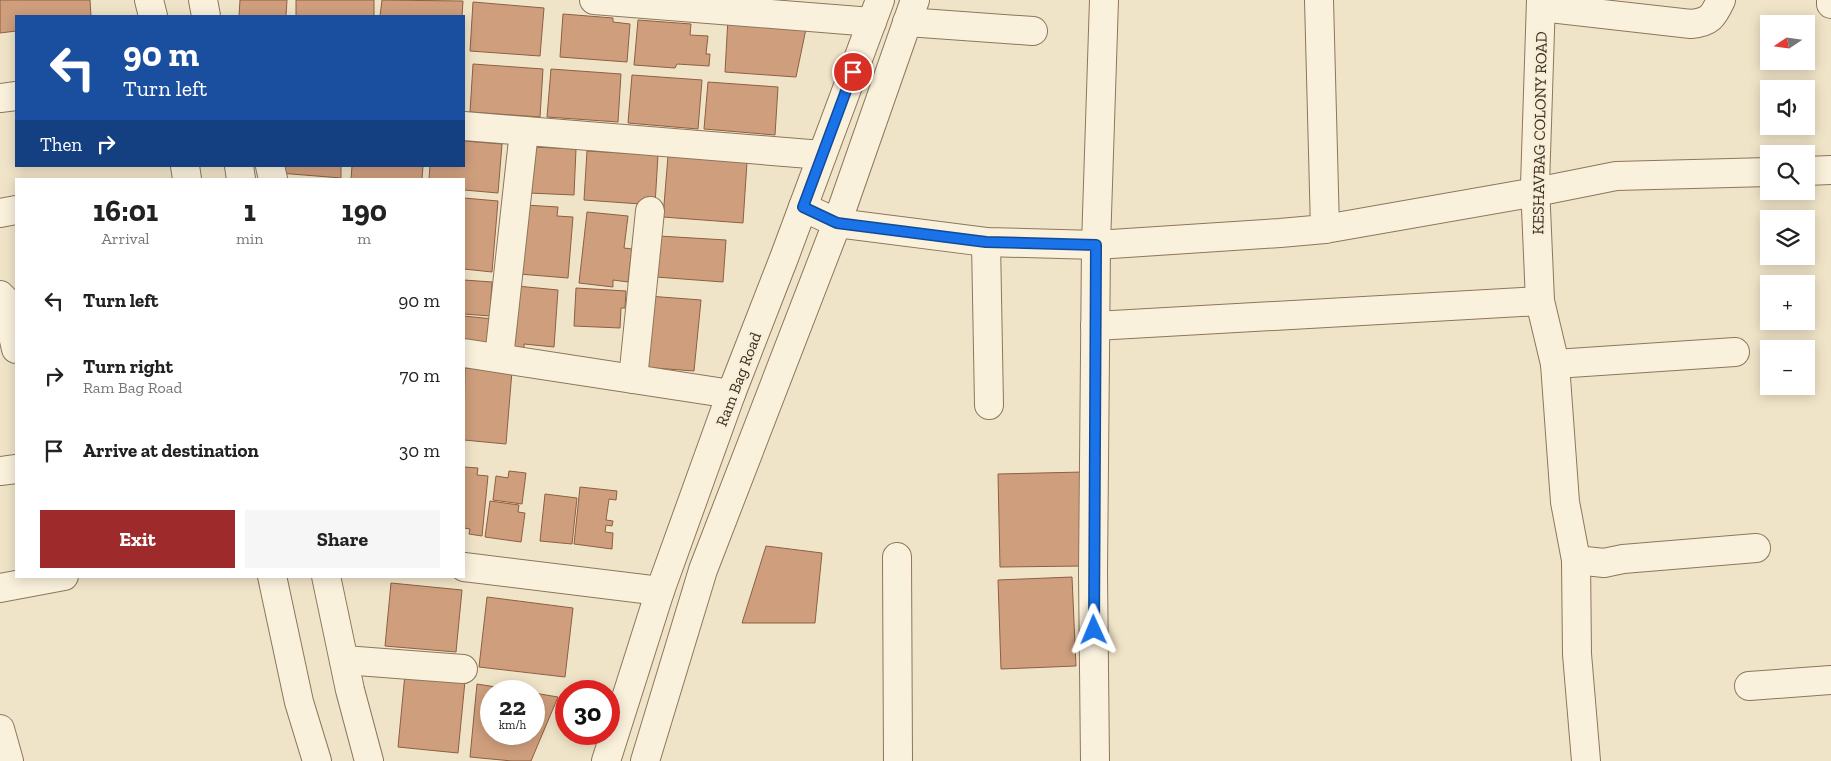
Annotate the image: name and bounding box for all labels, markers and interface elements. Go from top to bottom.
north arrow [1760,15,1815,70]
map controls [1760,15,1815,395]
street label: KESHAVBAG COLONY ROAD [1528,31,1551,235]
text: 90 m [123,33,199,75]
icon: left [40,35,105,100]
pin [832,51,874,93]
icon: arrive [839,58,867,86]
text: Turn left [123,75,207,102]
button: sound [1760,80,1815,135]
icon: right [92,130,120,158]
text: Then [40,133,82,156]
button: search [1760,145,1815,200]
text: 16:01 [93,193,158,229]
text: 1 [244,193,256,229]
text: 190 [342,193,387,229]
button: layers [1760,210,1815,265]
text: Arrival [101,229,150,248]
text: min [236,229,264,248]
text: m [357,229,371,248]
button: + [1760,275,1815,330]
icon: left [40,287,68,315]
text: Turn left [83,289,158,312]
text: 90 m [398,289,440,312]
street label: Ram Bag Road [712,329,765,429]
button: − [1760,340,1815,395]
text: Turn right [83,355,173,378]
icon: right [40,362,68,390]
text: 70 m [399,364,440,387]
text: Ram Bag Road [83,378,182,397]
icon: arrive [40,437,68,465]
text: Arrive at destination [83,439,259,462]
text: 30 m [399,439,440,462]
button: Exit [40,510,235,568]
button: Share [245,510,440,568]
position arrow [1067,603,1119,655]
speed limit sign: 30 [555,680,620,745]
text: 22 [499,691,526,721]
text: km/h [499,718,526,732]

